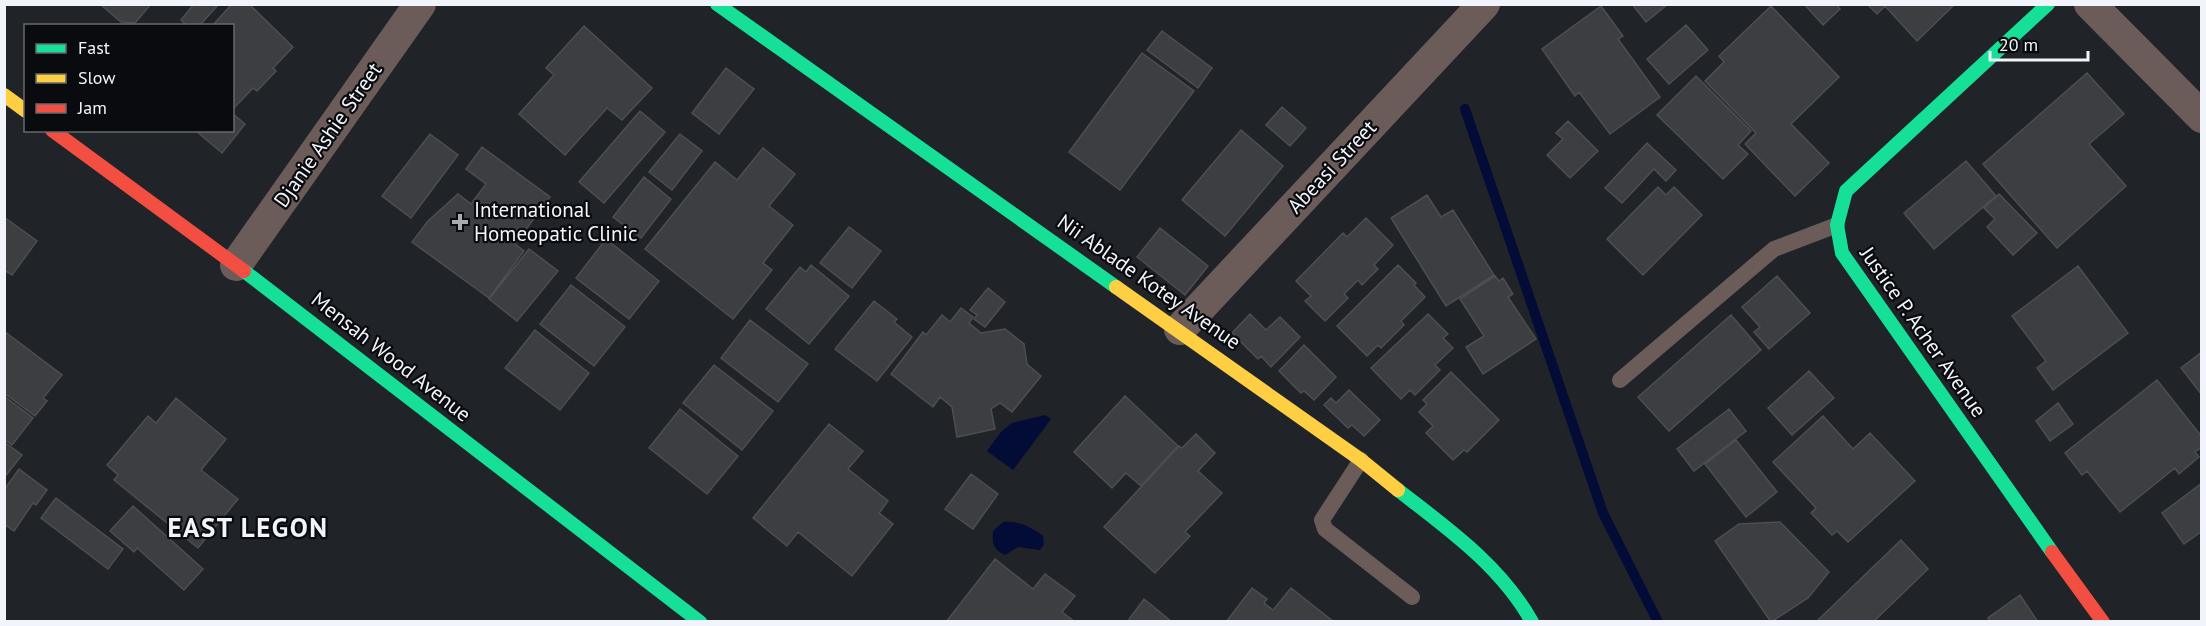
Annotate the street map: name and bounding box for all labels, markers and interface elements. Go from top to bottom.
legend [24,24,234,132]
scale bar [1990,24,2088,62]
text: 20 m [1999,33,2038,56]
text: Fast [78,36,110,59]
street label: Djanie Ashie Street [268,57,388,212]
text: Slow [78,66,116,89]
text: Jam [77,96,107,119]
street label: Abeasi Street [1281,114,1382,219]
place label: International Homeopatic Clinic [474,196,638,247]
street label: Nii Ablade Kotey Avenue [1052,208,1246,355]
marker: International Homeopatic Clinic [451,213,469,231]
street label: Justice P. Acher Avenue [1854,240,1993,422]
street label: Mensah Wood Avenue [306,286,477,427]
district label: EAST LEGON [167,510,329,544]

